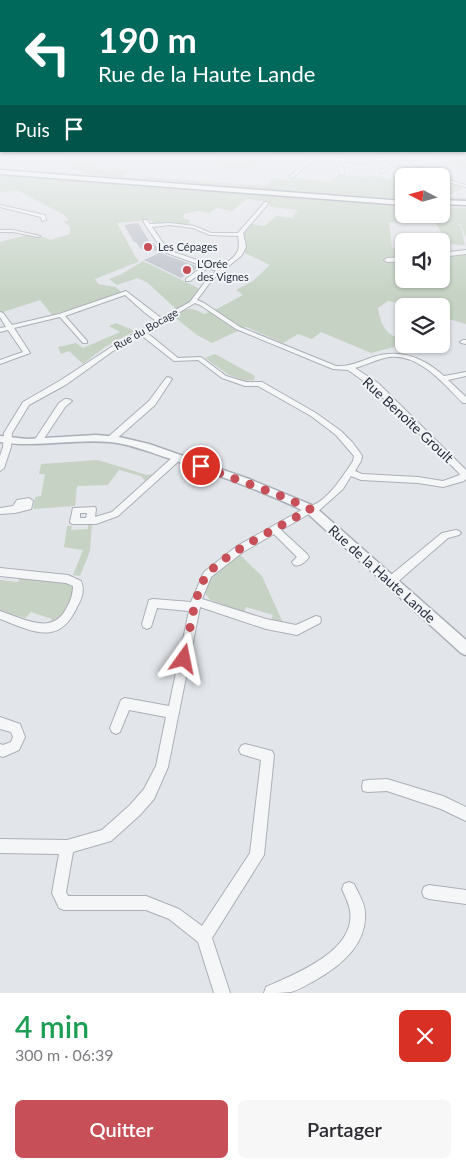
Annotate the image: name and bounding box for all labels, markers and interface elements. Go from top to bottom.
text: 190 m [98,18,197,60]
icon: left [15,20,80,85]
text: Rue de la Haute Lande [98,60,315,87]
icon: arrive [60,115,88,143]
text: Puis [15,118,50,141]
north arrow [395,168,450,222]
map controls [395,168,450,353]
button: sound [395,233,450,288]
place label: Les Cépages [158,240,218,253]
marker: Les Cépages [142,241,154,253]
place label: L'Orée des Vignes [197,257,249,283]
marker: L'Orée des Vignes [181,264,193,276]
button: layers [395,298,450,353]
street label: Rue du Bocage [111,305,180,352]
street label: Rue Benoîte Groult [360,373,457,466]
pin [180,445,222,487]
icon: arrive [187,452,215,480]
street label: Rue de la Haute Lande [325,521,439,626]
position arrow [157,632,209,684]
text: 4 min [15,1008,89,1044]
button: close [399,1010,451,1062]
text: 300 m · 06:39 [15,1045,114,1064]
button: Quitter [15,1100,228,1158]
button: Partager [238,1100,451,1158]

